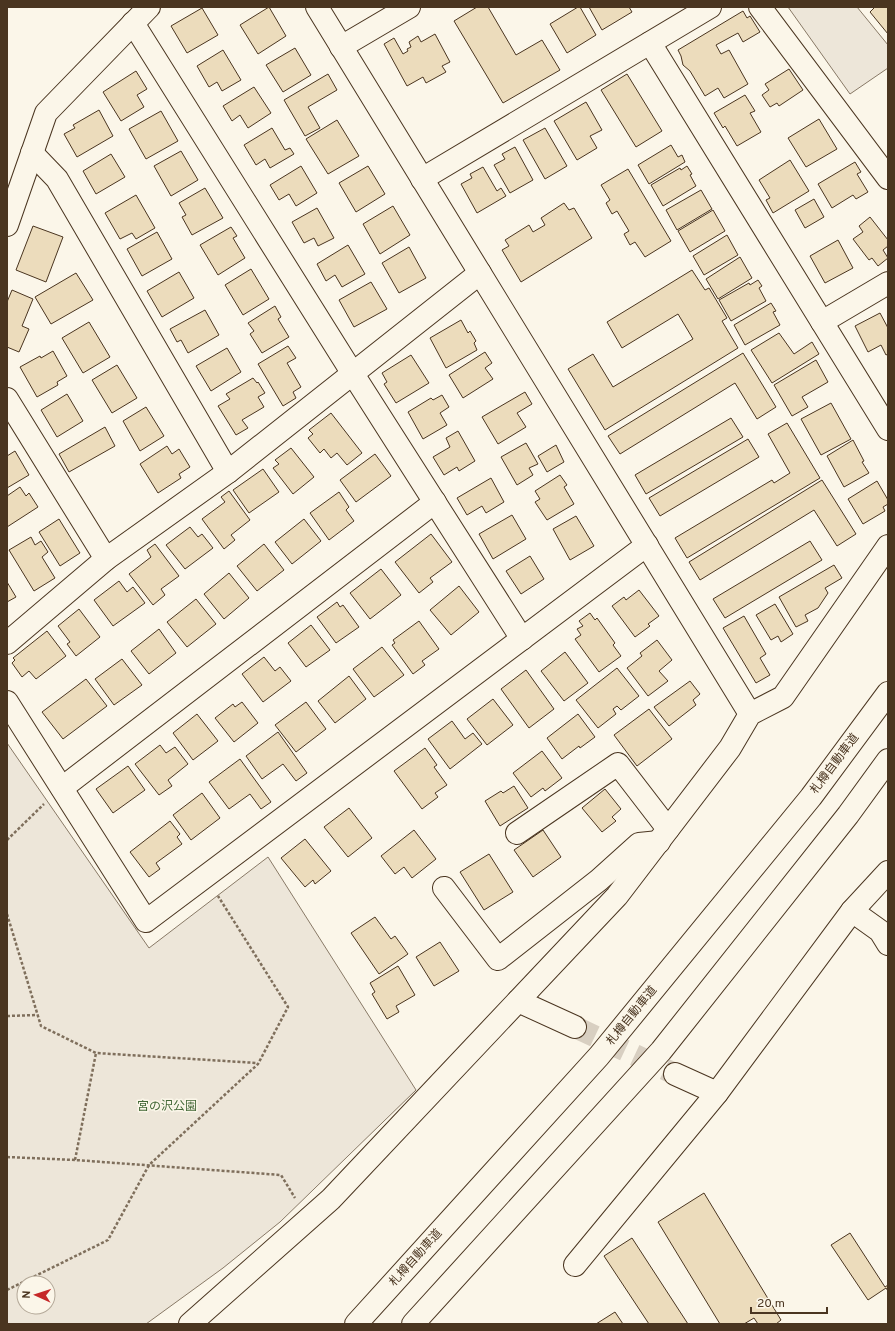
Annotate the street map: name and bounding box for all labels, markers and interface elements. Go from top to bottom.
street label: 札樽自動車道 [807,730,863,798]
street label: 札樽自動車道 [603,983,661,1049]
park label: 宮の沢公園 [137,1099,197,1115]
street label: 札樽自動車道 [386,1226,446,1290]
north arrow [16,1275,56,1315]
scale bar [751,1289,827,1315]
text: N [20,1290,34,1299]
text: 20 m [757,1296,785,1312]

